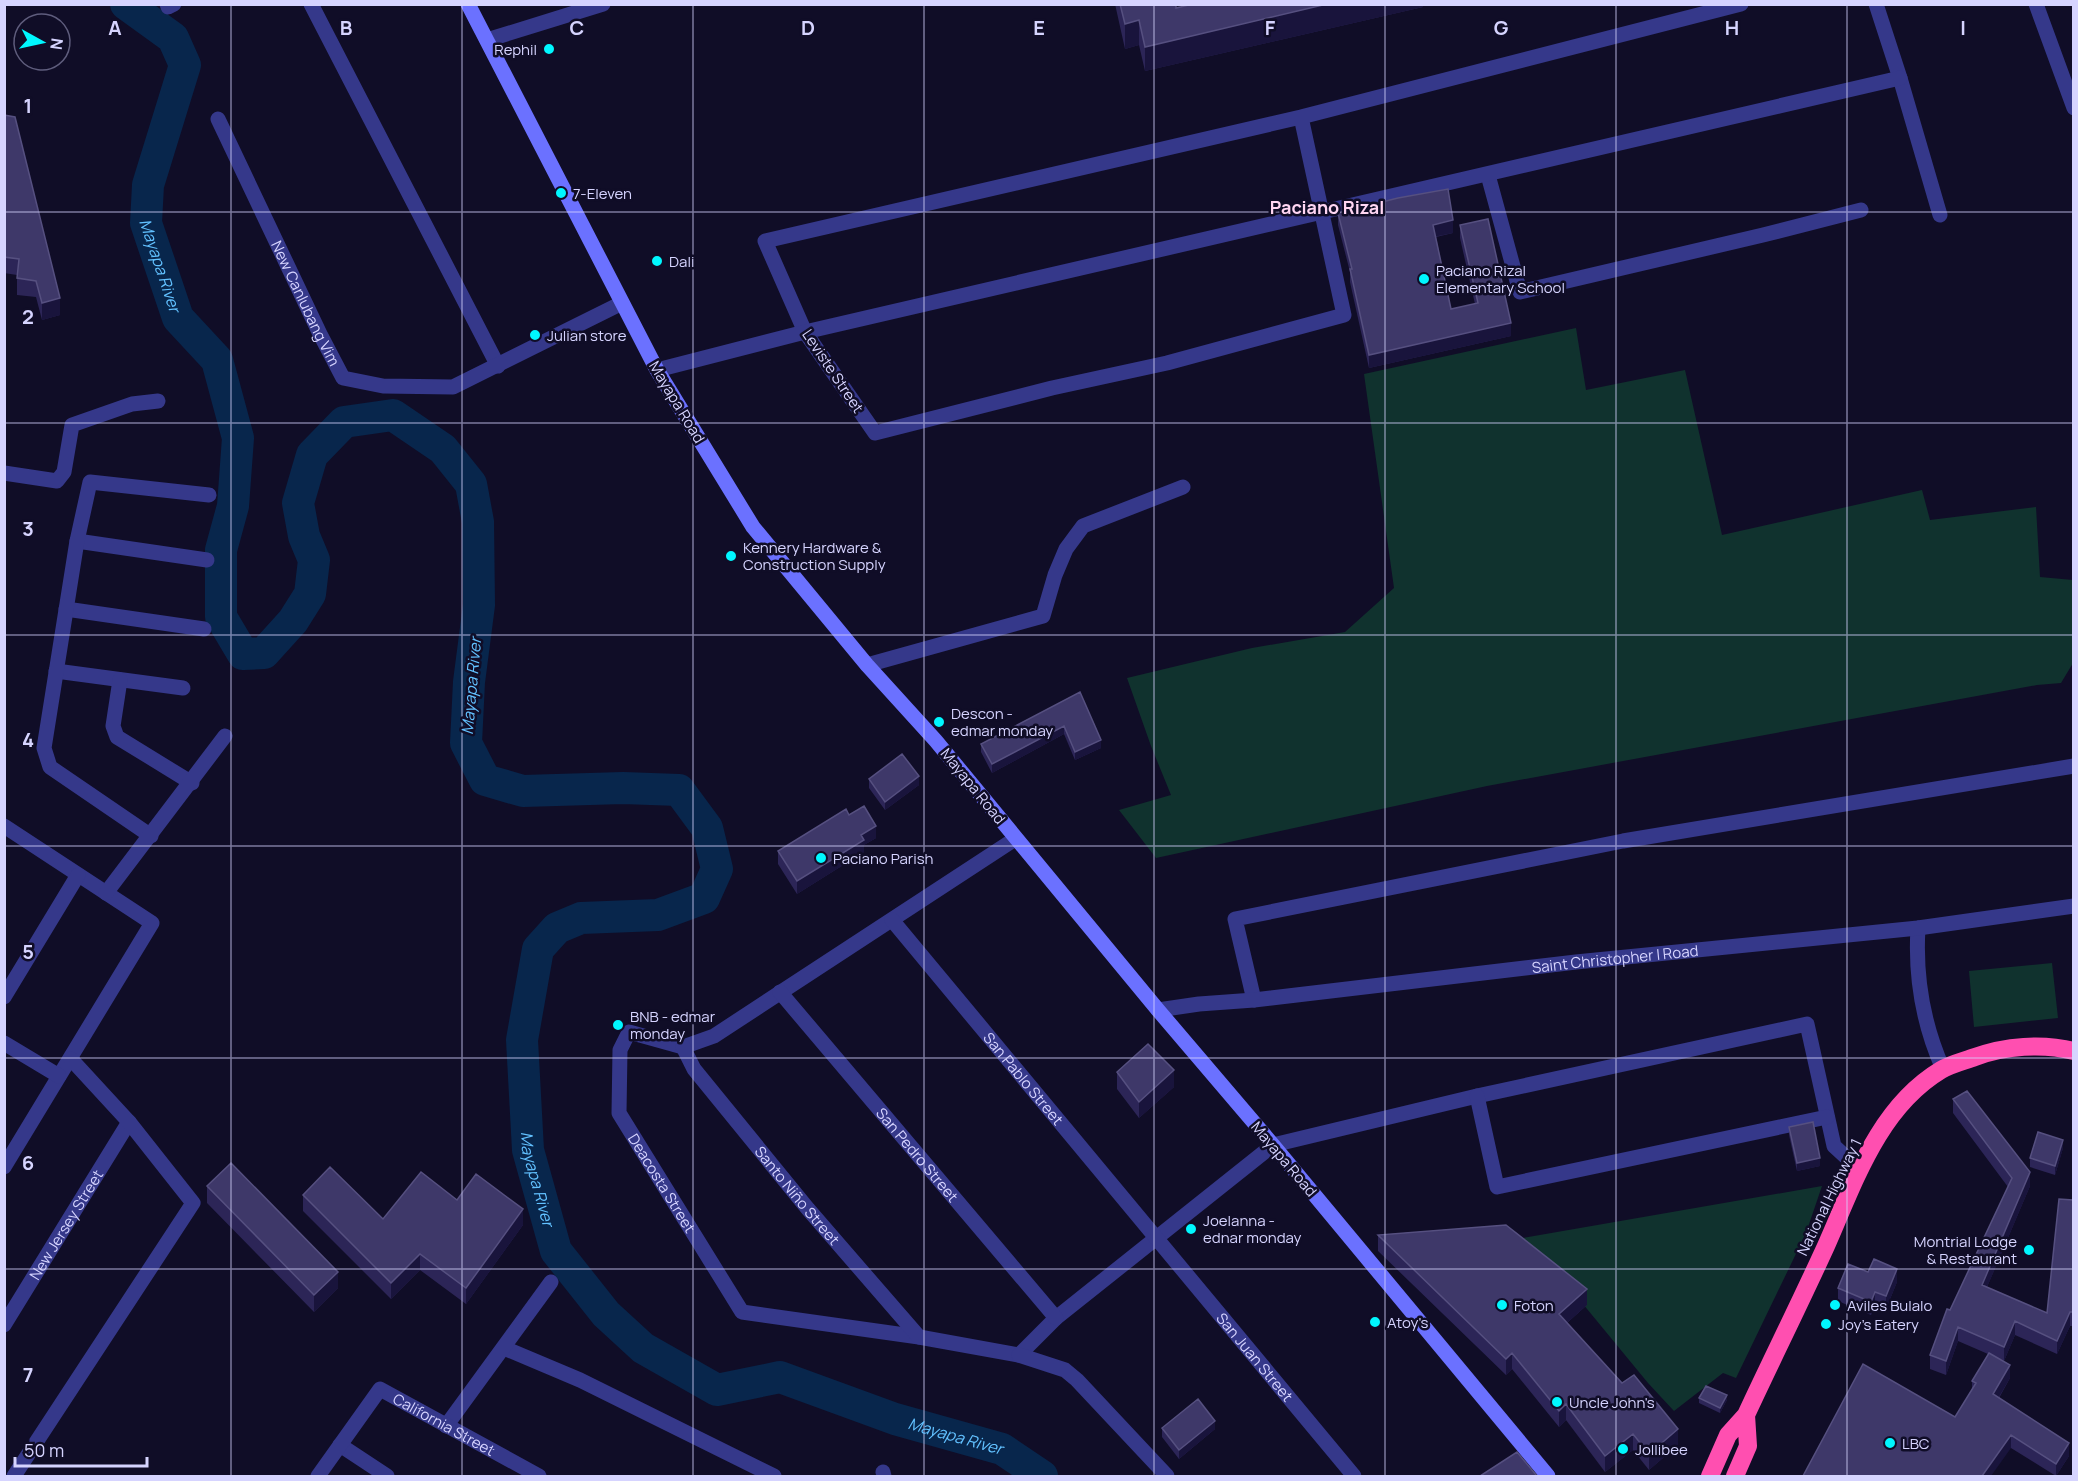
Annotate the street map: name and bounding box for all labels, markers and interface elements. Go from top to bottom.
north arrow [12,12,72,72]
text: A [108,14,122,41]
text: B [340,14,353,41]
text: C [570,14,584,41]
text: D [801,14,815,41]
text: E [1033,14,1045,41]
text: F [1265,14,1276,41]
text: G [1494,14,1509,41]
text: H [1725,14,1739,41]
text: I [1960,14,1966,41]
text: N [45,37,69,51]
place label: Rephil [494,39,537,60]
marker: Rephil [542,42,556,56]
text: 1 [24,92,32,119]
place label: 7-Eleven [573,183,632,204]
marker: 7-Eleven [554,186,568,200]
district label: Paciano Rizal [1270,195,1384,219]
water label: Mayapa River [134,216,187,317]
street label: New Canlubang Vim [267,237,345,369]
place label: Dali [669,251,694,272]
marker: Dali [650,254,664,268]
place label: Paciano Rizal Elementary School [1436,260,1565,298]
marker: Paciano Rizal Elementary School [1417,272,1431,286]
text: 2 [22,303,34,330]
place label: Julian store [547,325,627,346]
street label: Leviste Street [797,325,869,417]
marker: Julian store [528,328,542,342]
street label: Mayapa Road [644,357,710,447]
text: 3 [22,515,34,542]
place label: Kennery Hardware & Construction Supply [743,537,886,575]
marker: Kennery Hardware & Construction Supply [724,549,738,563]
water label: Mayapa River [456,634,486,735]
place label: Descon - edmar monday [951,703,1053,741]
marker: Descon - edmar monday [932,715,946,729]
text: 4 [22,726,34,753]
street label: Mayapa Road [936,744,1010,828]
place label: Paciano Parish [833,848,934,869]
marker: Paciano Parish [814,851,828,865]
text: 5 [22,938,34,965]
street label: Saint Christopher I Road [1531,939,1699,978]
place label: BNB - edmar monday [630,1006,716,1044]
marker: BNB - edmar monday [611,1018,625,1032]
street label: San Pablo Street [979,1028,1068,1129]
street label: San Pedro Street [872,1103,964,1206]
street label: Mayapa Road [1246,1117,1322,1201]
street label: Deacosta Street [624,1129,701,1237]
water label: Mayapa River [516,1131,560,1231]
street label: National Highway 1 [1792,1135,1866,1259]
street label: Santo Niño Street [750,1141,845,1249]
text: 6 [22,1149,34,1176]
street label: New Jersey Street [24,1166,108,1284]
place label: Joelanna - ednar monday [1203,1210,1301,1248]
marker: Joelanna - ednar monday [1184,1222,1198,1236]
place label: Montrial Lodge & Restaurant [1914,1231,2017,1269]
marker: Montrial Lodge & Restaurant [2022,1243,2036,1257]
place label: Foton [1514,1295,1554,1316]
place label: Aviles Bulalo [1847,1295,1933,1316]
marker: Foton [1495,1298,1509,1312]
marker: Aviles Bulalo [1828,1298,1842,1312]
street label: San Juan Street [1212,1308,1298,1406]
place label: Atoy's [1387,1312,1428,1333]
place label: Joy's Eatery [1838,1314,1919,1335]
marker: Atoy's [1368,1315,1382,1329]
marker: Joy's Eatery [1819,1317,1833,1331]
text: 7 [23,1361,33,1388]
street label: California Street [389,1388,499,1461]
place label: Uncle John's [1569,1392,1655,1413]
marker: Uncle John's [1550,1395,1564,1409]
water label: Mayapa River [906,1412,1008,1460]
scale bar [15,1430,147,1468]
place label: LBC [1902,1433,1930,1454]
marker: LBC [1883,1436,1897,1450]
text: 50 m [24,1438,64,1462]
place label: Jollibee [1635,1439,1688,1460]
marker: Jollibee [1616,1442,1630,1456]

